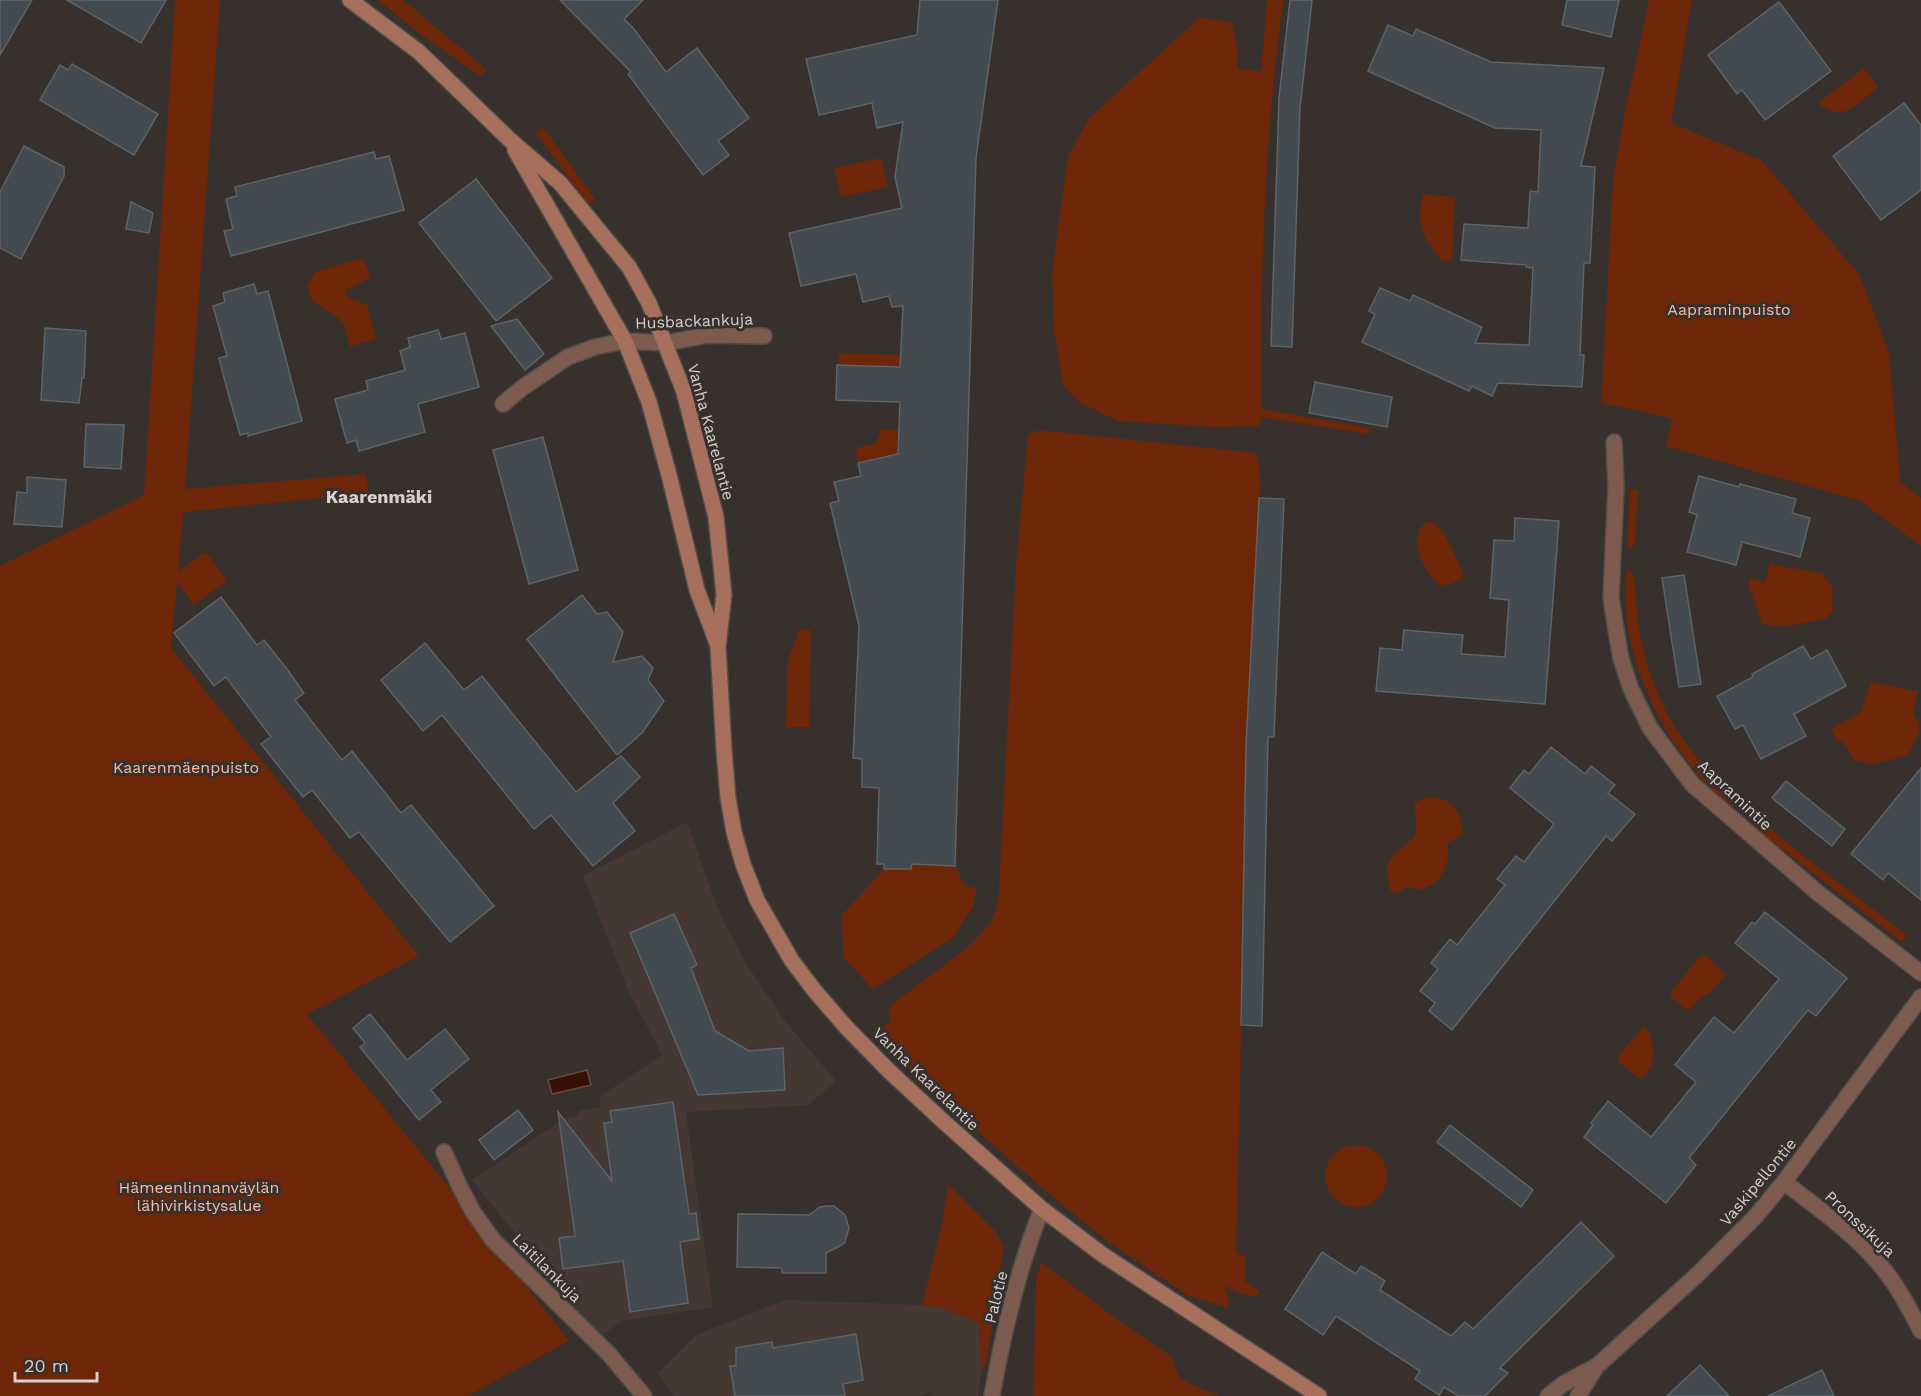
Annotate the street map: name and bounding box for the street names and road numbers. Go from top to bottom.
street label: Husbackankuja [635,309,753,333]
street label: Vanha Kaarelantie [684,362,738,502]
street label: Aapramintie [1694,756,1776,834]
street label: Vanha Kaarelantie [869,1023,983,1135]
street label: Vaskipellontie [1716,1134,1800,1230]
street label: Pronssikuja [1821,1187,1899,1261]
street label: Laitilankuja [508,1229,586,1307]
street label: Palotie [980,1269,1012,1325]

